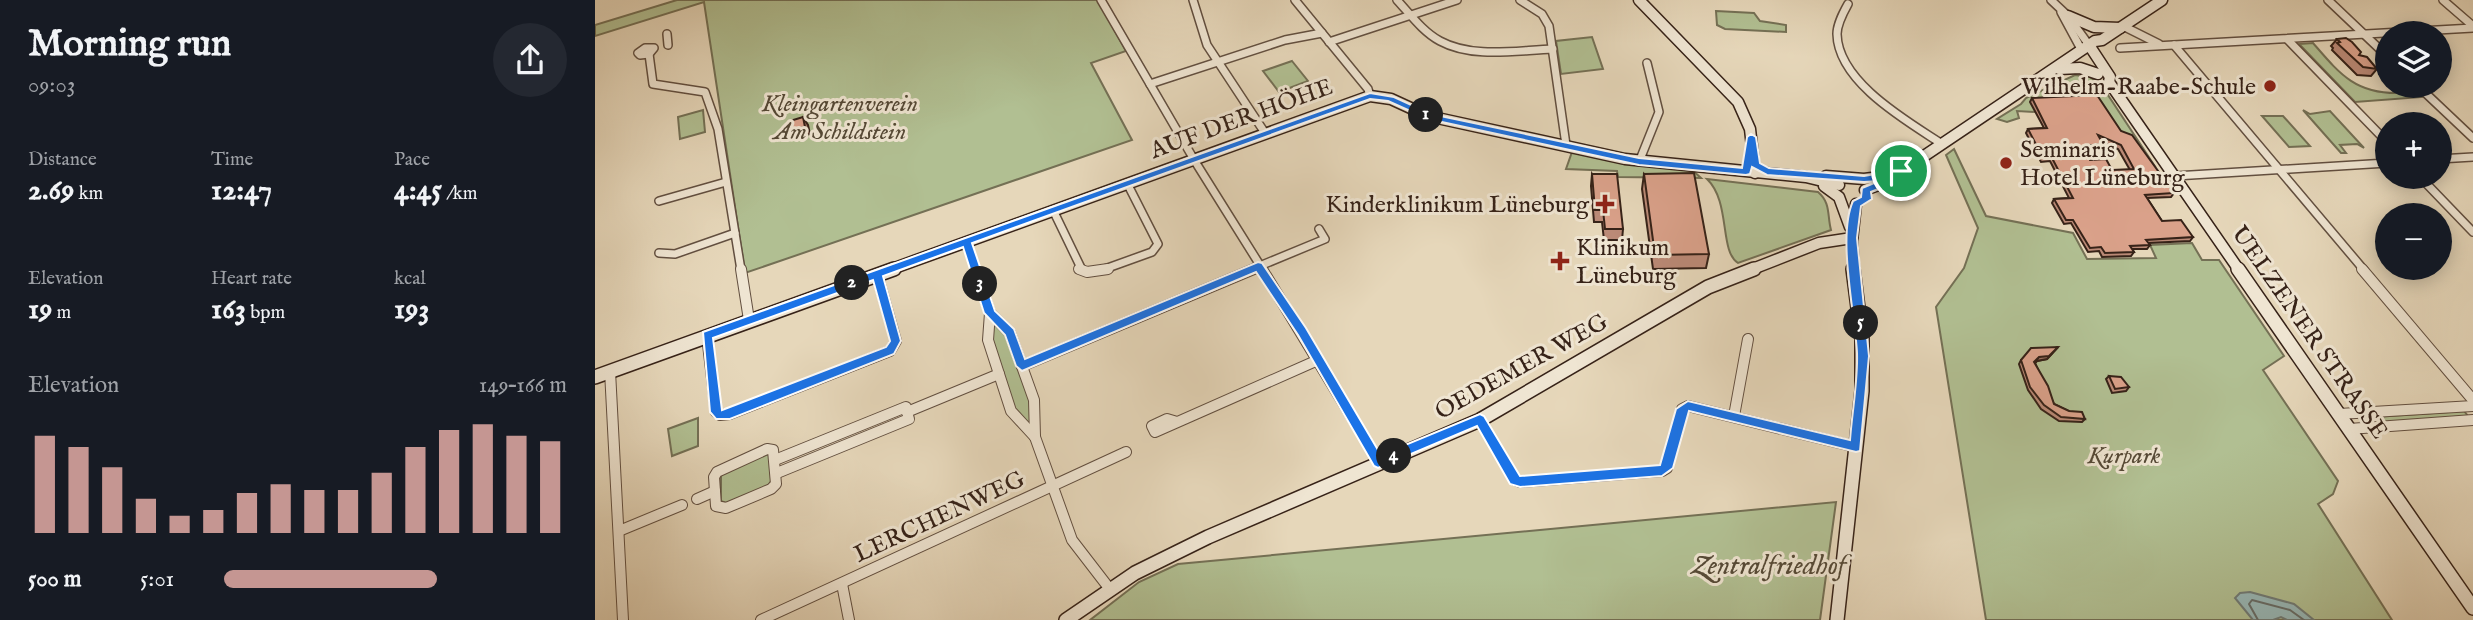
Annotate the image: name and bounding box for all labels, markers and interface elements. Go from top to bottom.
text: Morning run [28,21,231,69]
map controls [2375,21,2452,280]
button: layers [2375,21,2452,98]
button: share [493,23,567,97]
text: 09:03 [28,71,75,100]
street label: AUF DER HÖHE [1145,72,1337,167]
place label: Wilhelm-Raabe-Schule [2021,72,2256,103]
marker: Wilhelm-Raabe-Schule [2262,78,2278,94]
park label: Kleingartenverein Am Schildstein [761,89,918,148]
pin: 1 [1409,97,1443,132]
text: 1 [1422,102,1429,126]
button: + [2375,112,2452,189]
place label: Seminaris Hotel Lüneburg [2020,135,2186,194]
pin [1871,141,1931,201]
text: Distance [28,148,97,172]
text: Time [211,148,253,172]
text: Pace [394,148,430,172]
icon: arrive [1882,152,1920,190]
marker: Seminaris Hotel Lüneburg [1998,155,2014,171]
text: 2.69 [28,172,74,210]
text: 12:47 [211,172,272,210]
text: 4:45 [394,172,442,210]
text: km [74,182,103,206]
text: /km [442,182,478,206]
place label: Kinderklinikum Lüneburg [1325,190,1590,221]
marker: Kinderklinikum Lüneburg [1595,194,1615,214]
button: − [2375,203,2452,280]
street label: UELZENER STRASSE [2223,220,2394,446]
place label: Klinikum Lüneburg [1576,233,1677,292]
marker: Klinikum Lüneburg [1550,251,1570,271]
pin: 2 [835,266,869,300]
pin: 3 [963,266,997,302]
text: Elevation [28,267,103,291]
text: Heart rate [211,267,292,291]
text: kcal [394,267,426,291]
text: 2 [847,270,856,294]
text: 3 [976,271,983,295]
text: 19 [28,291,52,329]
text: 163 [211,291,246,329]
text: 193 [394,291,429,329]
text: m [52,301,71,325]
text: bpm [246,301,285,325]
pin: 5 [1843,306,1879,340]
street label: OEDEMER WEG [1430,307,1614,428]
text: 5 [1857,310,1864,334]
text: Elevation [28,371,119,400]
text: 149–166 m [479,371,567,400]
pin: 4 [1377,438,1411,474]
park label: Kurpark [2086,441,2161,472]
text: 4 [1389,443,1398,467]
street label: LERCHENWEG [849,464,1030,571]
park label: Zentralfriedhof [1690,549,1853,584]
text: 500 m [28,565,82,594]
text: 5:01 [140,565,174,594]

